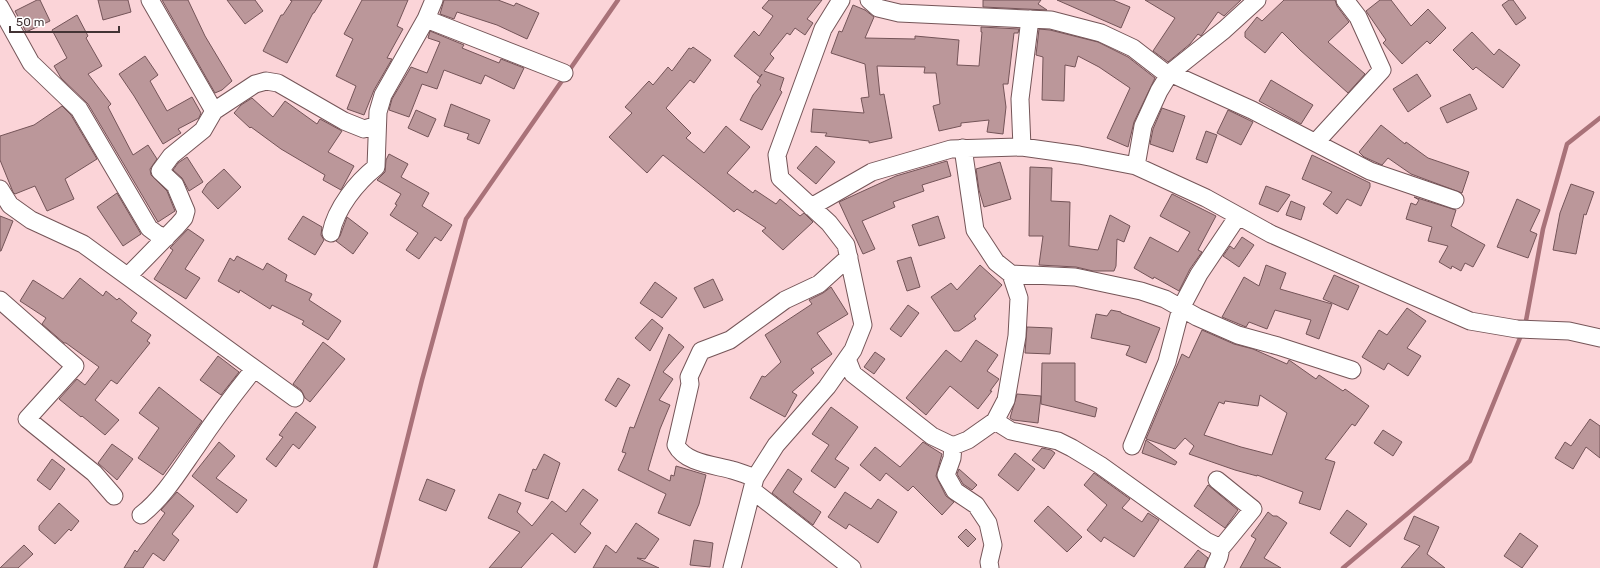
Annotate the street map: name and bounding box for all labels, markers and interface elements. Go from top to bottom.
scale bar [10,8,119,34]
text: 50 m [16,15,44,29]

